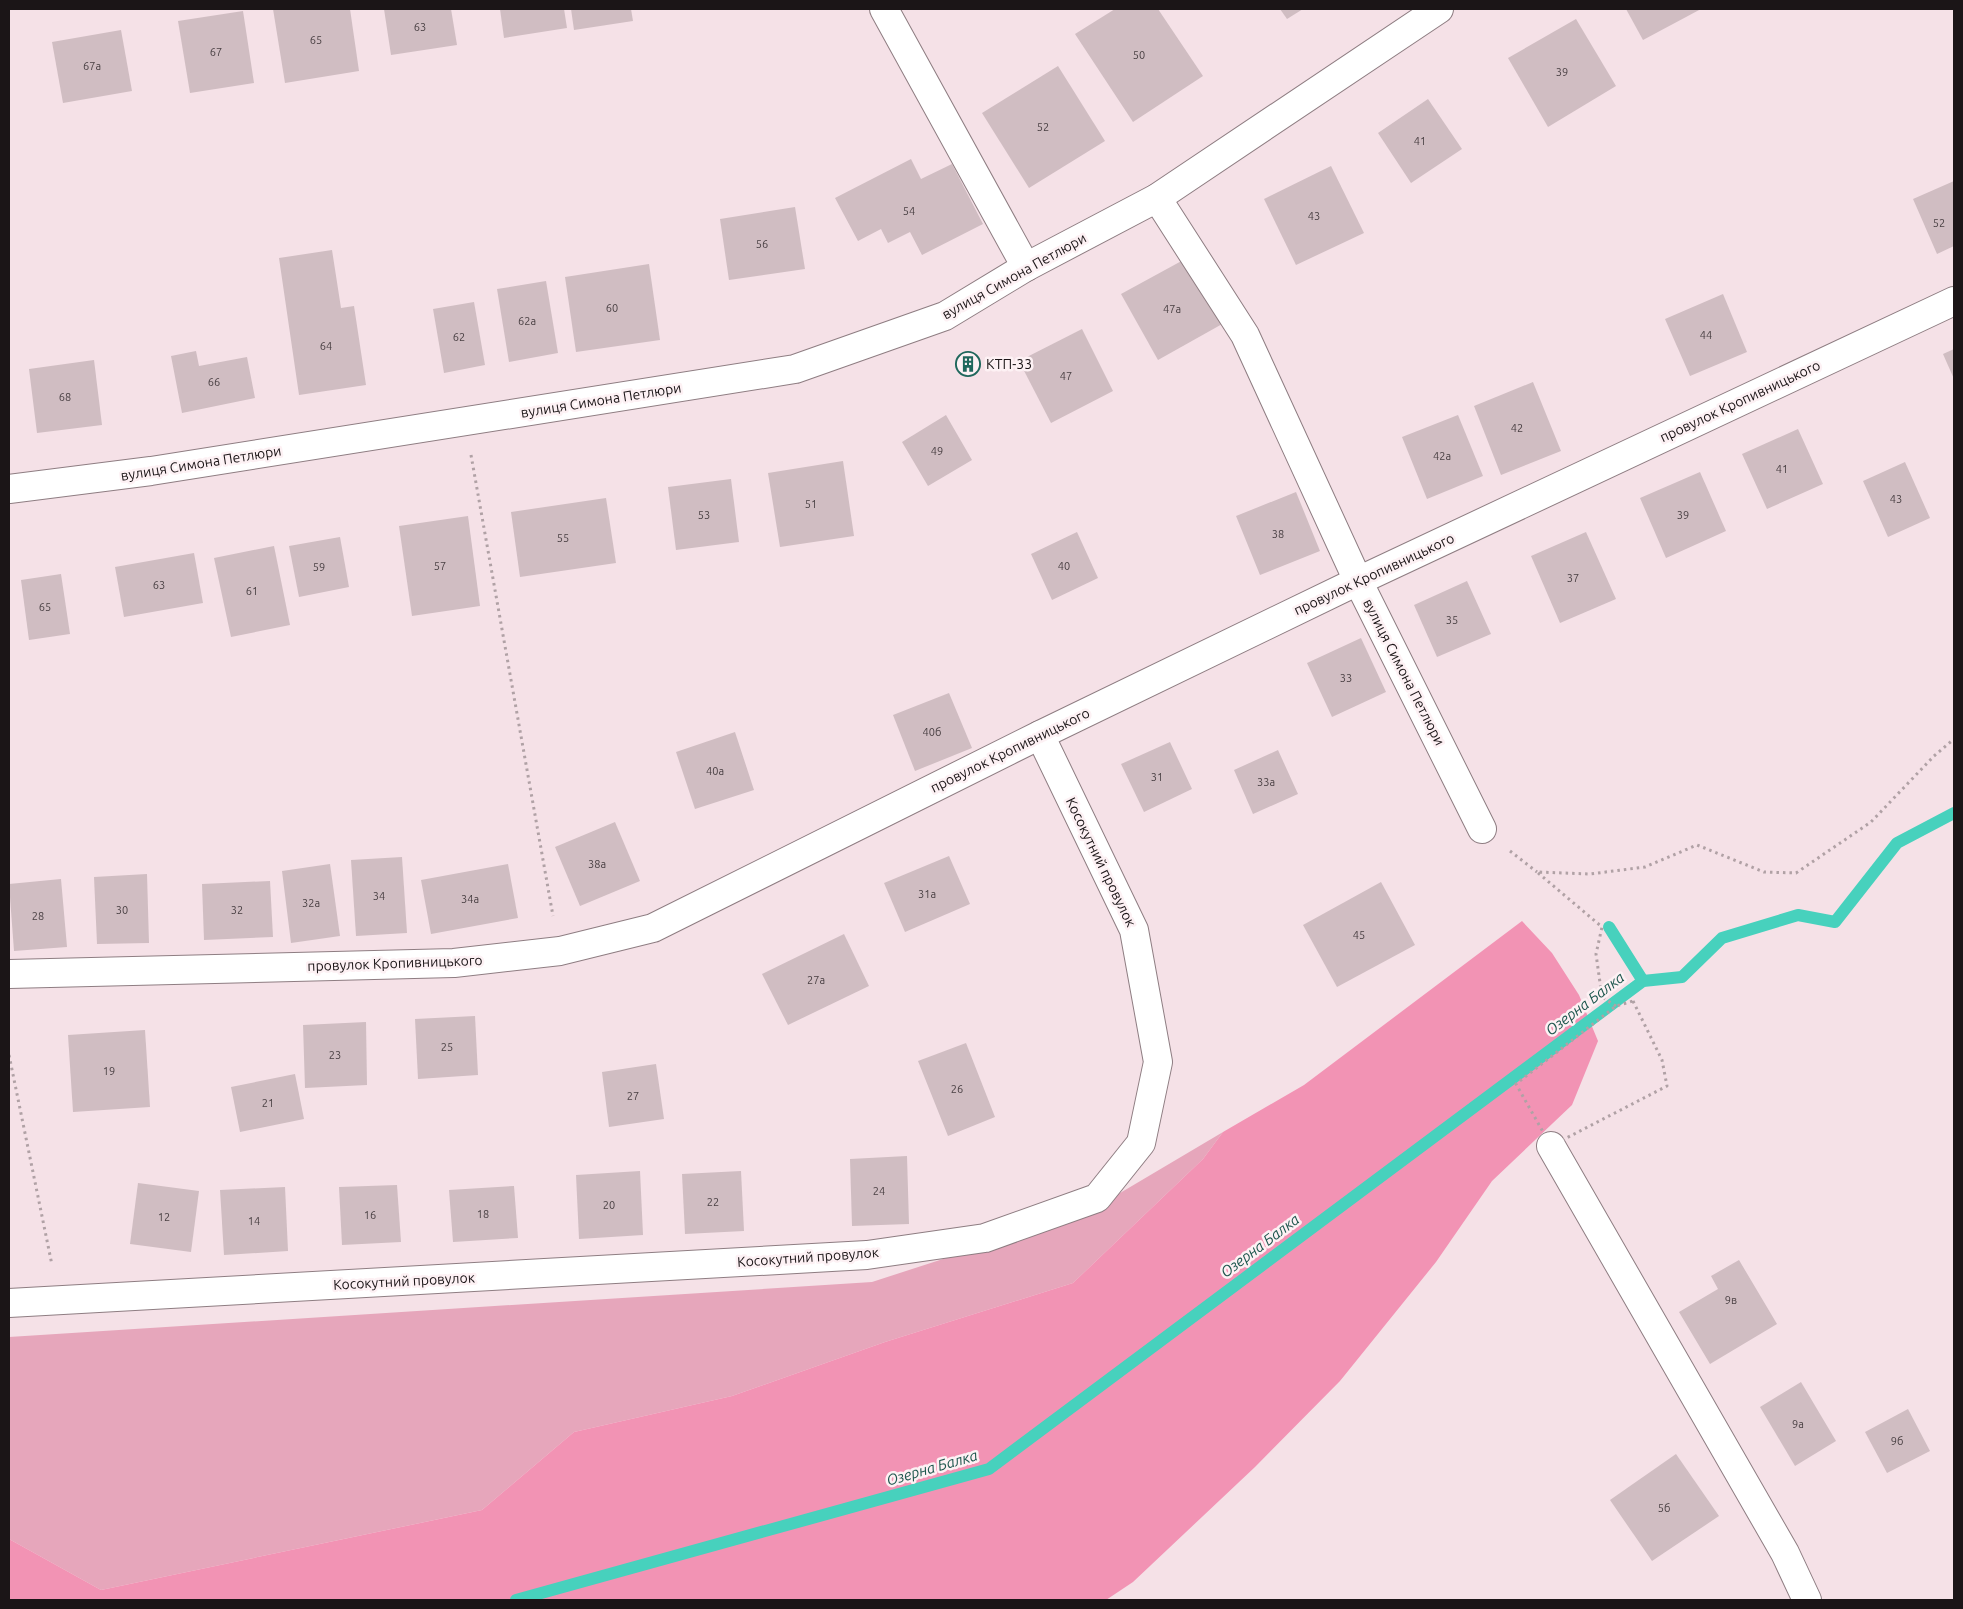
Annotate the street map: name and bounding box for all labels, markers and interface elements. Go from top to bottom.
house number: 63 [414,21,426,33]
house number: 65 [310,34,322,46]
house number: 67 [210,46,222,58]
house number: 50 [1133,49,1145,61]
house number: 67а [83,60,101,72]
house number: 39 [1556,66,1568,78]
house number: 52 [1037,121,1049,133]
house number: 41 [1414,135,1426,147]
house number: 54 [903,205,915,217]
house number: 43 [1308,210,1320,222]
house number: 52 [1933,217,1945,229]
street label: вулиця Симона Петлюри [939,230,1089,322]
house number: 56 [756,238,768,250]
house number: 60 [606,302,618,314]
house number: 47а [1163,303,1181,315]
house number: 62а [518,315,536,327]
house number: 44 [1700,329,1712,341]
house number: 62 [453,331,465,343]
house number: 64 [320,340,332,352]
building icon: КТП-33 [955,351,981,377]
place label: КТП-33 [986,356,1032,372]
street label: провулок Кропивницького [1657,357,1823,445]
house number: 47 [1060,370,1072,382]
house number: 66 [208,376,220,388]
street label: вулиця Симона Петлюри [520,379,682,421]
house number: 68 [59,391,71,403]
house number: 42 [1511,422,1523,434]
street label: вулиця Симона Петлюри [120,442,282,484]
house number: 49 [931,445,943,457]
house number: 42а [1433,450,1451,462]
house number: 41 [1776,463,1788,475]
house number: 43 [1890,493,1902,505]
house number: 51 [805,498,817,510]
house number: 53 [698,509,710,521]
house number: 39 [1677,509,1689,521]
house number: 38 [1272,528,1284,540]
street label: провулок Кропивницького [1291,530,1457,618]
house number: 55 [557,532,569,544]
house number: 57 [434,560,446,572]
house number: 40 [1058,560,1070,572]
house number: 59 [313,561,325,573]
house number: 37 [1567,572,1579,584]
house number: 63 [153,579,165,591]
house number: 61 [246,585,258,597]
street label: вулиця Симона Петлюри [1360,596,1448,748]
house number: 65 [39,601,51,613]
house number: 35 [1446,614,1458,626]
house number: 33 [1340,672,1352,684]
street label: провулок Кропивницького [928,704,1092,796]
house number: 40б [923,726,941,738]
house number: 40а [706,765,724,777]
house number: 31 [1151,771,1163,783]
house number: 33а [1257,776,1275,788]
street label: Косокутний провулок [1063,795,1139,929]
house number: 38а [588,858,606,870]
house number: 31а [918,888,936,900]
house number: 34 [373,890,385,902]
house number: 34а [461,893,479,905]
house number: 32а [302,897,320,909]
house number: 30 [116,904,128,916]
house number: 32 [231,904,243,916]
house number: 28 [32,910,44,922]
house number: 45 [1353,929,1365,941]
street label: провулок Кропивницького [307,952,483,974]
water label: Озерна Балка [1542,969,1627,1039]
house number: 27а [807,974,825,986]
house number: 25 [441,1041,453,1053]
house number: 23 [329,1049,341,1061]
house number: 19 [103,1065,115,1077]
house number: 26 [951,1083,963,1095]
house number: 27 [627,1090,639,1102]
house number: 21 [262,1097,274,1109]
house number: 24 [873,1185,885,1197]
house number: 22 [707,1196,719,1208]
house number: 20 [603,1199,615,1211]
house number: 18 [477,1208,489,1220]
house number: 16 [364,1209,376,1221]
house number: 12 [158,1211,170,1223]
water label: Озерна Балка [1217,1211,1302,1281]
house number: 14 [248,1215,260,1227]
street label: Косокутний провулок [737,1244,879,1270]
street label: Косокутний провулок [333,1269,475,1293]
house number: 9в [1725,1294,1737,1306]
house number: 9а [1792,1418,1804,1430]
house number: 9б [1891,1435,1903,1447]
water label: Озерна Балка [884,1446,979,1489]
house number: 5б [1658,1502,1670,1514]

